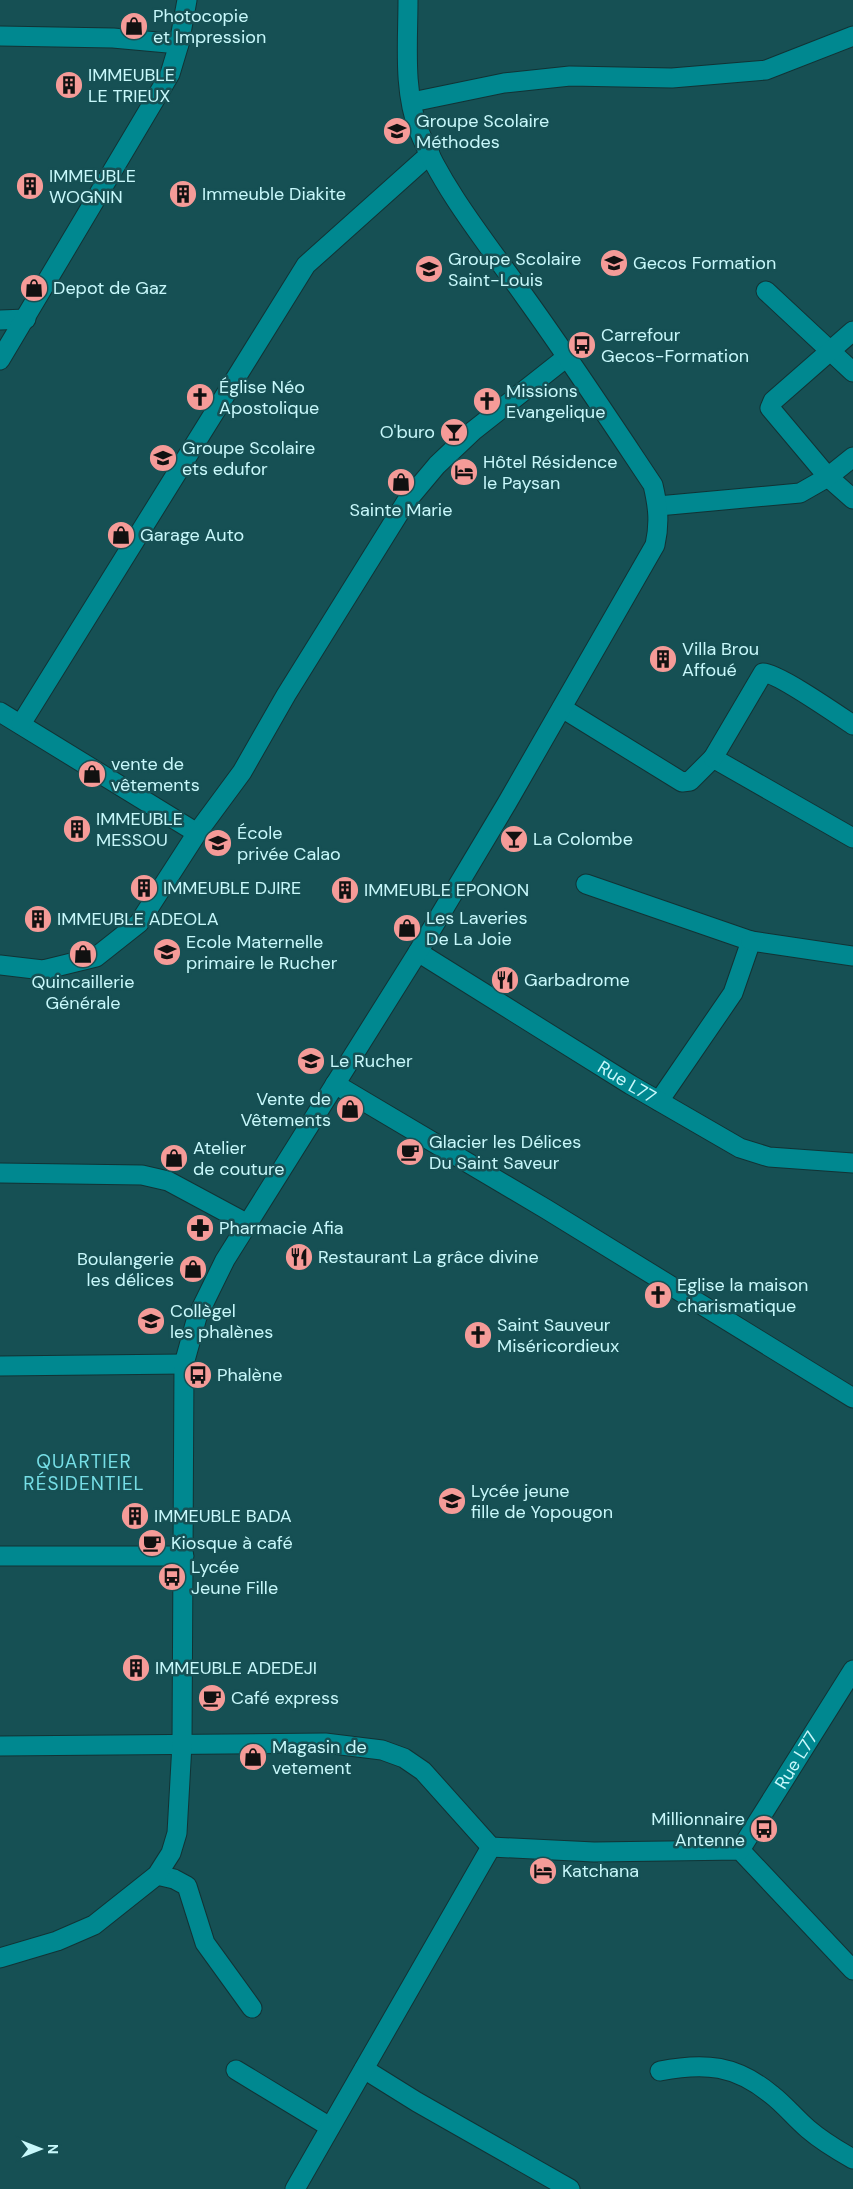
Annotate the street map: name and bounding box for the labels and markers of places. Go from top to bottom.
place label: Photocopie et Impression [153,4,266,49]
shop icon: Photocopie et Impression [119,11,149,41]
place label: IMMEUBLE LE TRIEUX [88,63,175,108]
building icon: IMMEUBLE LE TRIEUX [54,70,84,100]
place label: Groupe Scolaire Méthodes [416,109,549,154]
school or university icon: Groupe Scolaire Méthodes [382,116,412,146]
place label: IMMEUBLE WOGNIN [49,164,136,209]
building icon: IMMEUBLE WOGNIN [15,171,45,201]
building icon: Immeuble Diakite [168,179,198,209]
place label: Immeuble Diakite [202,182,346,206]
place label: Groupe Scolaire Saint-Louis [448,247,581,292]
school or university icon: Gecos Formation [599,248,629,278]
place label: Gecos Formation [633,251,776,275]
school or university icon: Groupe Scolaire Saint-Louis [414,254,444,284]
shop icon: Depot de Gaz [19,273,49,303]
place label: Depot de Gaz [53,276,167,300]
place label: Carrefour Gecos-Formation [601,323,749,368]
bus stop icon: Carrefour Gecos-Formation [567,330,597,360]
place label: Église Néo Apostolique [219,375,319,420]
place label: Missions Evangelique [506,379,605,424]
church icon: Église Néo Apostolique [185,382,215,412]
church icon: Missions Evangelique [472,386,502,416]
bar icon: O'buro [439,417,469,447]
place label: O'buro [380,420,435,444]
place label: Groupe Scolaire ets edufor [182,436,315,481]
school or university icon: Groupe Scolaire ets edufor [148,443,178,473]
place label: Hôtel Résidence le Paysan [483,450,618,495]
hotel icon: Hôtel Résidence le Paysan [449,457,479,487]
shop icon: Sainte Marie [386,467,416,497]
place label: Sainte Marie [350,498,452,522]
shop icon: Garage Auto [106,520,136,550]
place label: Garage Auto [140,523,244,547]
place label: Villa Brou Affoué [682,637,759,682]
building icon: Villa Brou Affoué [648,644,678,674]
place label: vente de vêtements [111,752,200,797]
shop icon: vente de vêtements [77,759,107,789]
place label: IMMEUBLE MESSOU [96,807,183,852]
building icon: IMMEUBLE MESSOU [62,814,92,844]
place label: École privée Calao [237,821,341,866]
bar icon: La Colombe [499,824,529,854]
place label: La Colombe [533,827,633,851]
school or university icon: École privée Calao [203,828,233,858]
building icon: IMMEUBLE DJIRE [129,873,159,903]
building icon: IMMEUBLE EPONON [330,875,360,905]
place label: IMMEUBLE DJIRE [163,876,301,900]
place label: IMMEUBLE EPONON [364,878,529,902]
building icon: IMMEUBLE ADEOLA [23,904,53,934]
place label: Les Laveries De La Joie [426,906,528,951]
place label: IMMEUBLE ADEOLA [57,907,219,931]
shop icon: Les Laveries De La Joie [392,913,422,943]
place label: Ecole Maternelle primaire le Rucher [186,930,338,975]
school or university icon: Ecole Maternelle primaire le Rucher [152,937,182,967]
shop icon: Quincaillerie Générale [68,939,98,969]
restaurant icon: Garbadrome [490,965,520,995]
place label: Garbadrome [524,968,630,992]
place label: Quincaillerie Générale [32,970,134,1015]
school or university icon: Le Rucher [296,1046,326,1076]
place label: Le Rucher [330,1049,413,1073]
place label: Vente de Vêtements [240,1087,331,1132]
shop icon: Vente de Vêtements [335,1094,365,1124]
place label: Glacier les Délices Du Saint Saveur [429,1130,581,1175]
place label: Atelier de couture [193,1136,285,1181]
cafe icon: Glacier les Délices Du Saint Saveur [395,1137,425,1167]
shop icon: Atelier de couture [159,1143,189,1173]
pharmacy icon: Pharmacie Afia [185,1213,215,1243]
place label: Pharmacie Afia [219,1216,344,1240]
restaurant icon: Restaurant La grâce divine [284,1242,314,1272]
place label: Restaurant La grâce divine [318,1245,539,1269]
place label: Boulangerie les délices [77,1247,174,1292]
shop icon: Boulangerie les délices [178,1254,208,1284]
place label: Eglise la maison charismatique [677,1273,808,1318]
church icon: Eglise la maison charismatique [643,1280,673,1310]
place label: Collègel les phalènes [170,1299,273,1344]
school or university icon: Collègel les phalènes [136,1306,166,1336]
place label: Saint Sauveur Miséricordieux [497,1313,619,1358]
church icon: Saint Sauveur Miséricordieux [463,1320,493,1350]
bus stop icon: Phalène [183,1360,213,1390]
place label: Phalène [217,1363,282,1387]
place label: Lycée jeune fille de Yopougon [471,1479,613,1524]
school or university icon: Lycée jeune fille de Yopougon [437,1486,467,1516]
building icon: IMMEUBLE BADA [120,1501,150,1531]
place label: IMMEUBLE BADA [154,1504,292,1528]
cafe icon: Kiosque à café [137,1528,167,1558]
place label: Kiosque à café [171,1531,293,1555]
place label: Lycée Jeune Fille [191,1555,278,1600]
bus stop icon: Lycée Jeune Fille [157,1562,187,1592]
building icon: IMMEUBLE ADEDEJI [121,1653,151,1683]
place label: IMMEUBLE ADEDEJI [155,1656,317,1680]
cafe icon: Café express [197,1683,227,1713]
place label: Café express [231,1686,339,1710]
place label: Magasin de vetement [272,1735,367,1780]
shop icon: Magasin de vetement [238,1742,268,1772]
place label: Millionnaire Antenne [651,1807,745,1852]
bus stop icon: Millionnaire Antenne [749,1814,779,1844]
hotel icon: Katchana [528,1856,558,1886]
place label: Katchana [562,1859,639,1883]

